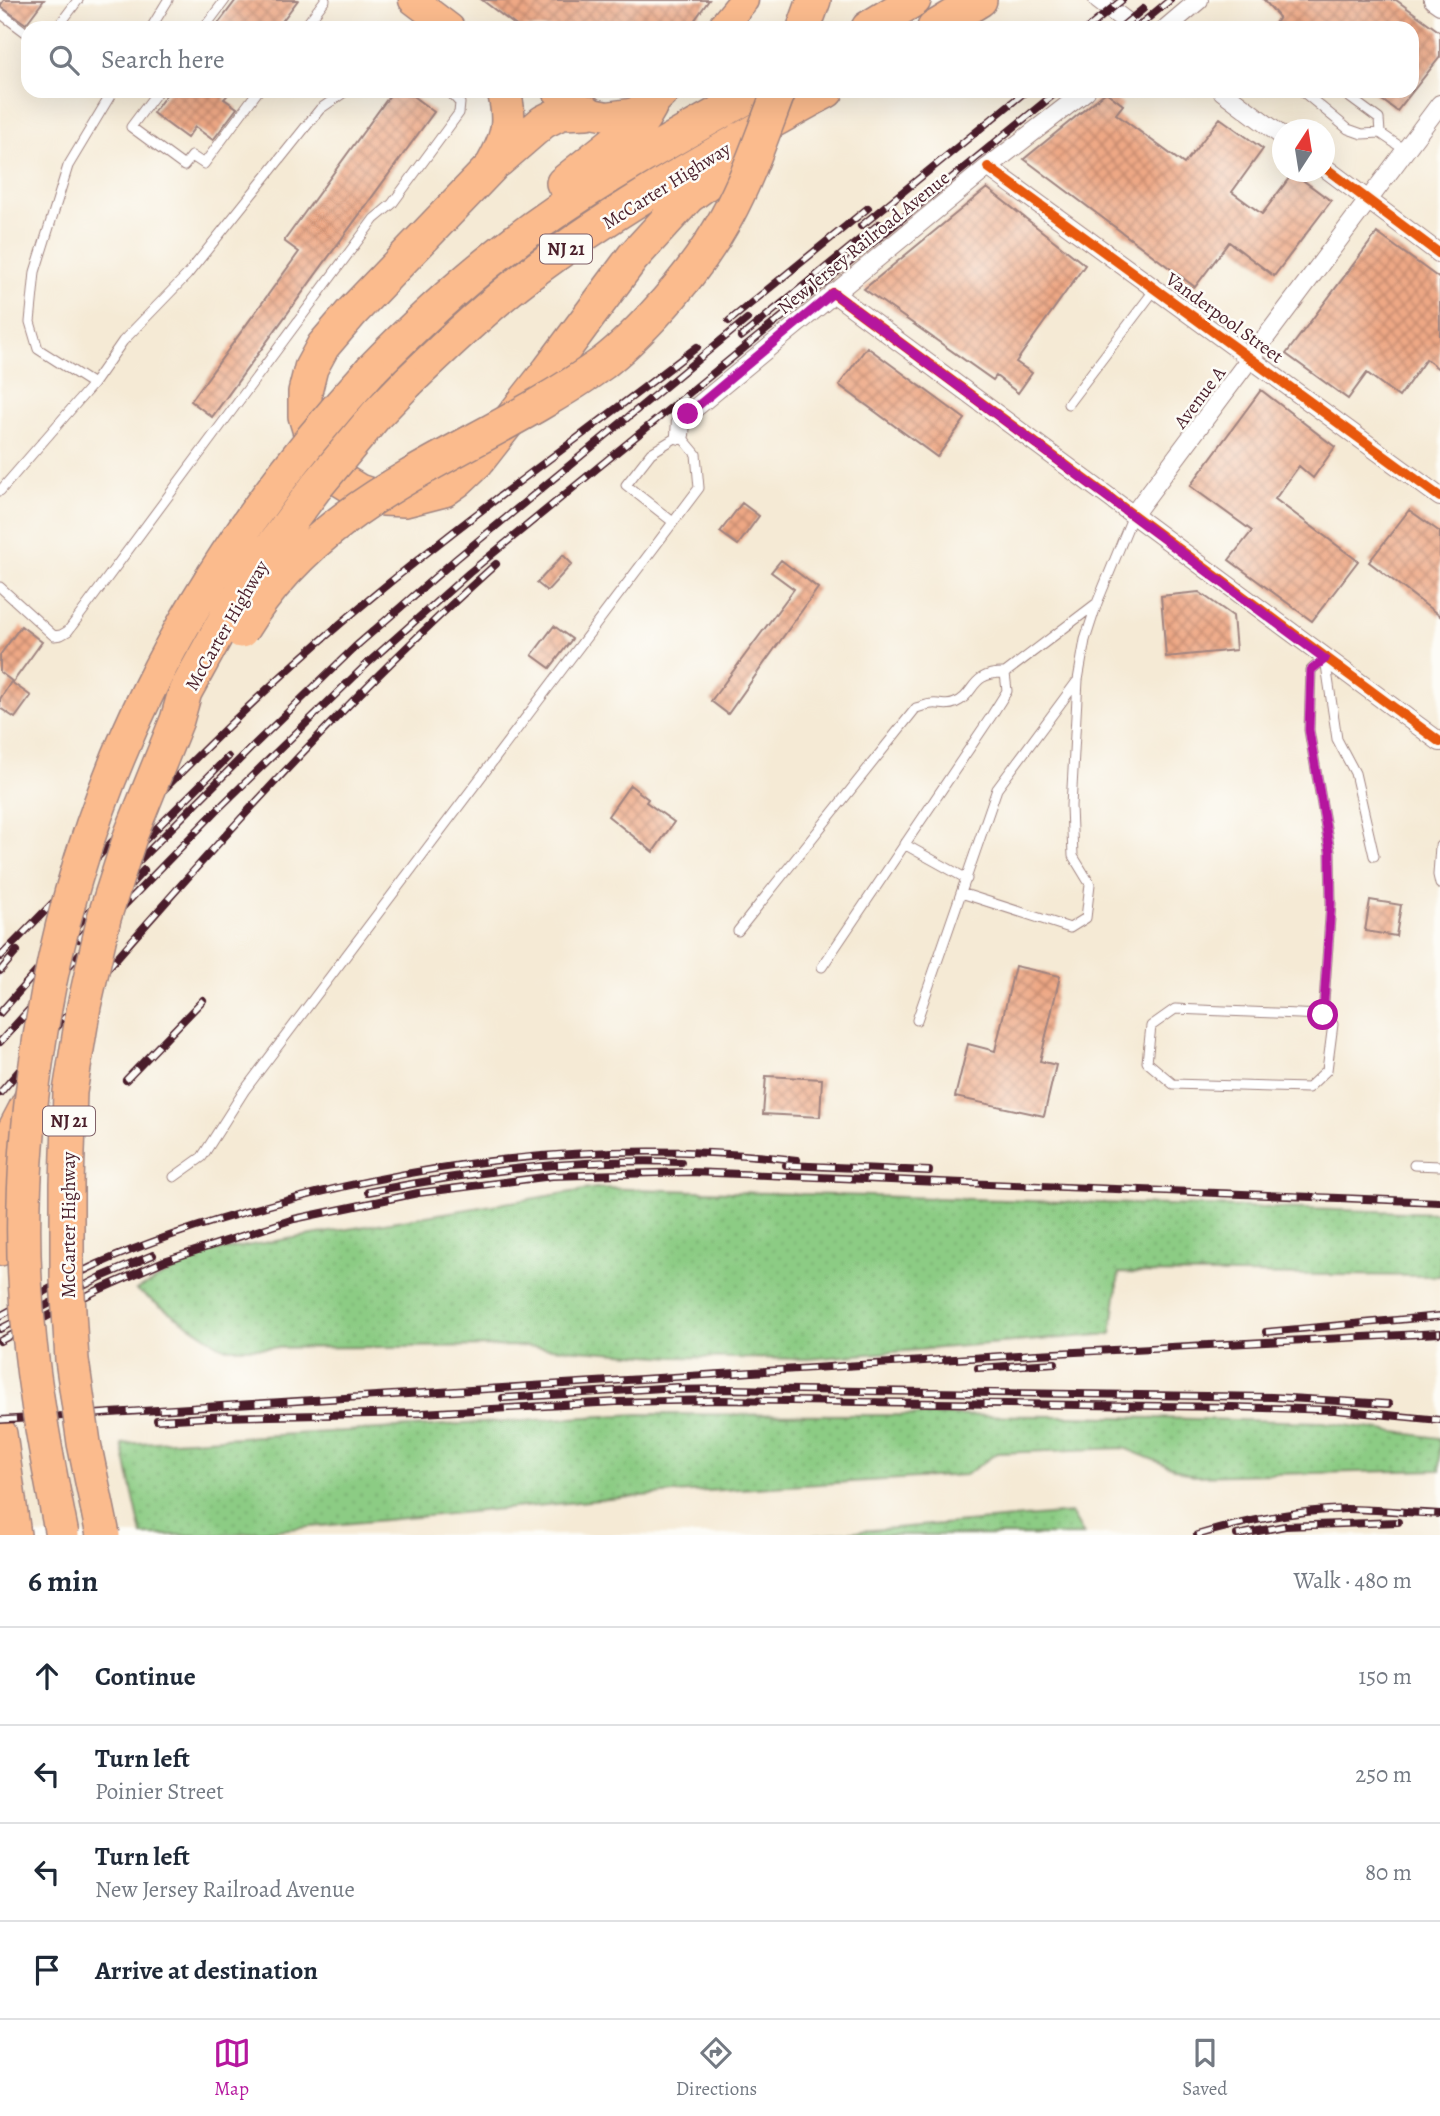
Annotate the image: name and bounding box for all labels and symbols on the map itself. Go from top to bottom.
north arrow [1272,119,1335,182]
street label: McCarter Highway [598,136,736,236]
street label: New Jersey Railroad Avenue [772,165,955,320]
road number: NJ 21 [540,234,592,264]
street label: Vanderpool Street [1160,266,1288,369]
street label: Avenue A [1167,361,1232,435]
route end [672,398,703,429]
street label: McCarter Highway [179,555,275,695]
route start [1307,999,1338,1030]
road number: NJ 21 [43,1106,95,1136]
street label: McCarter Highway [56,1151,82,1298]

